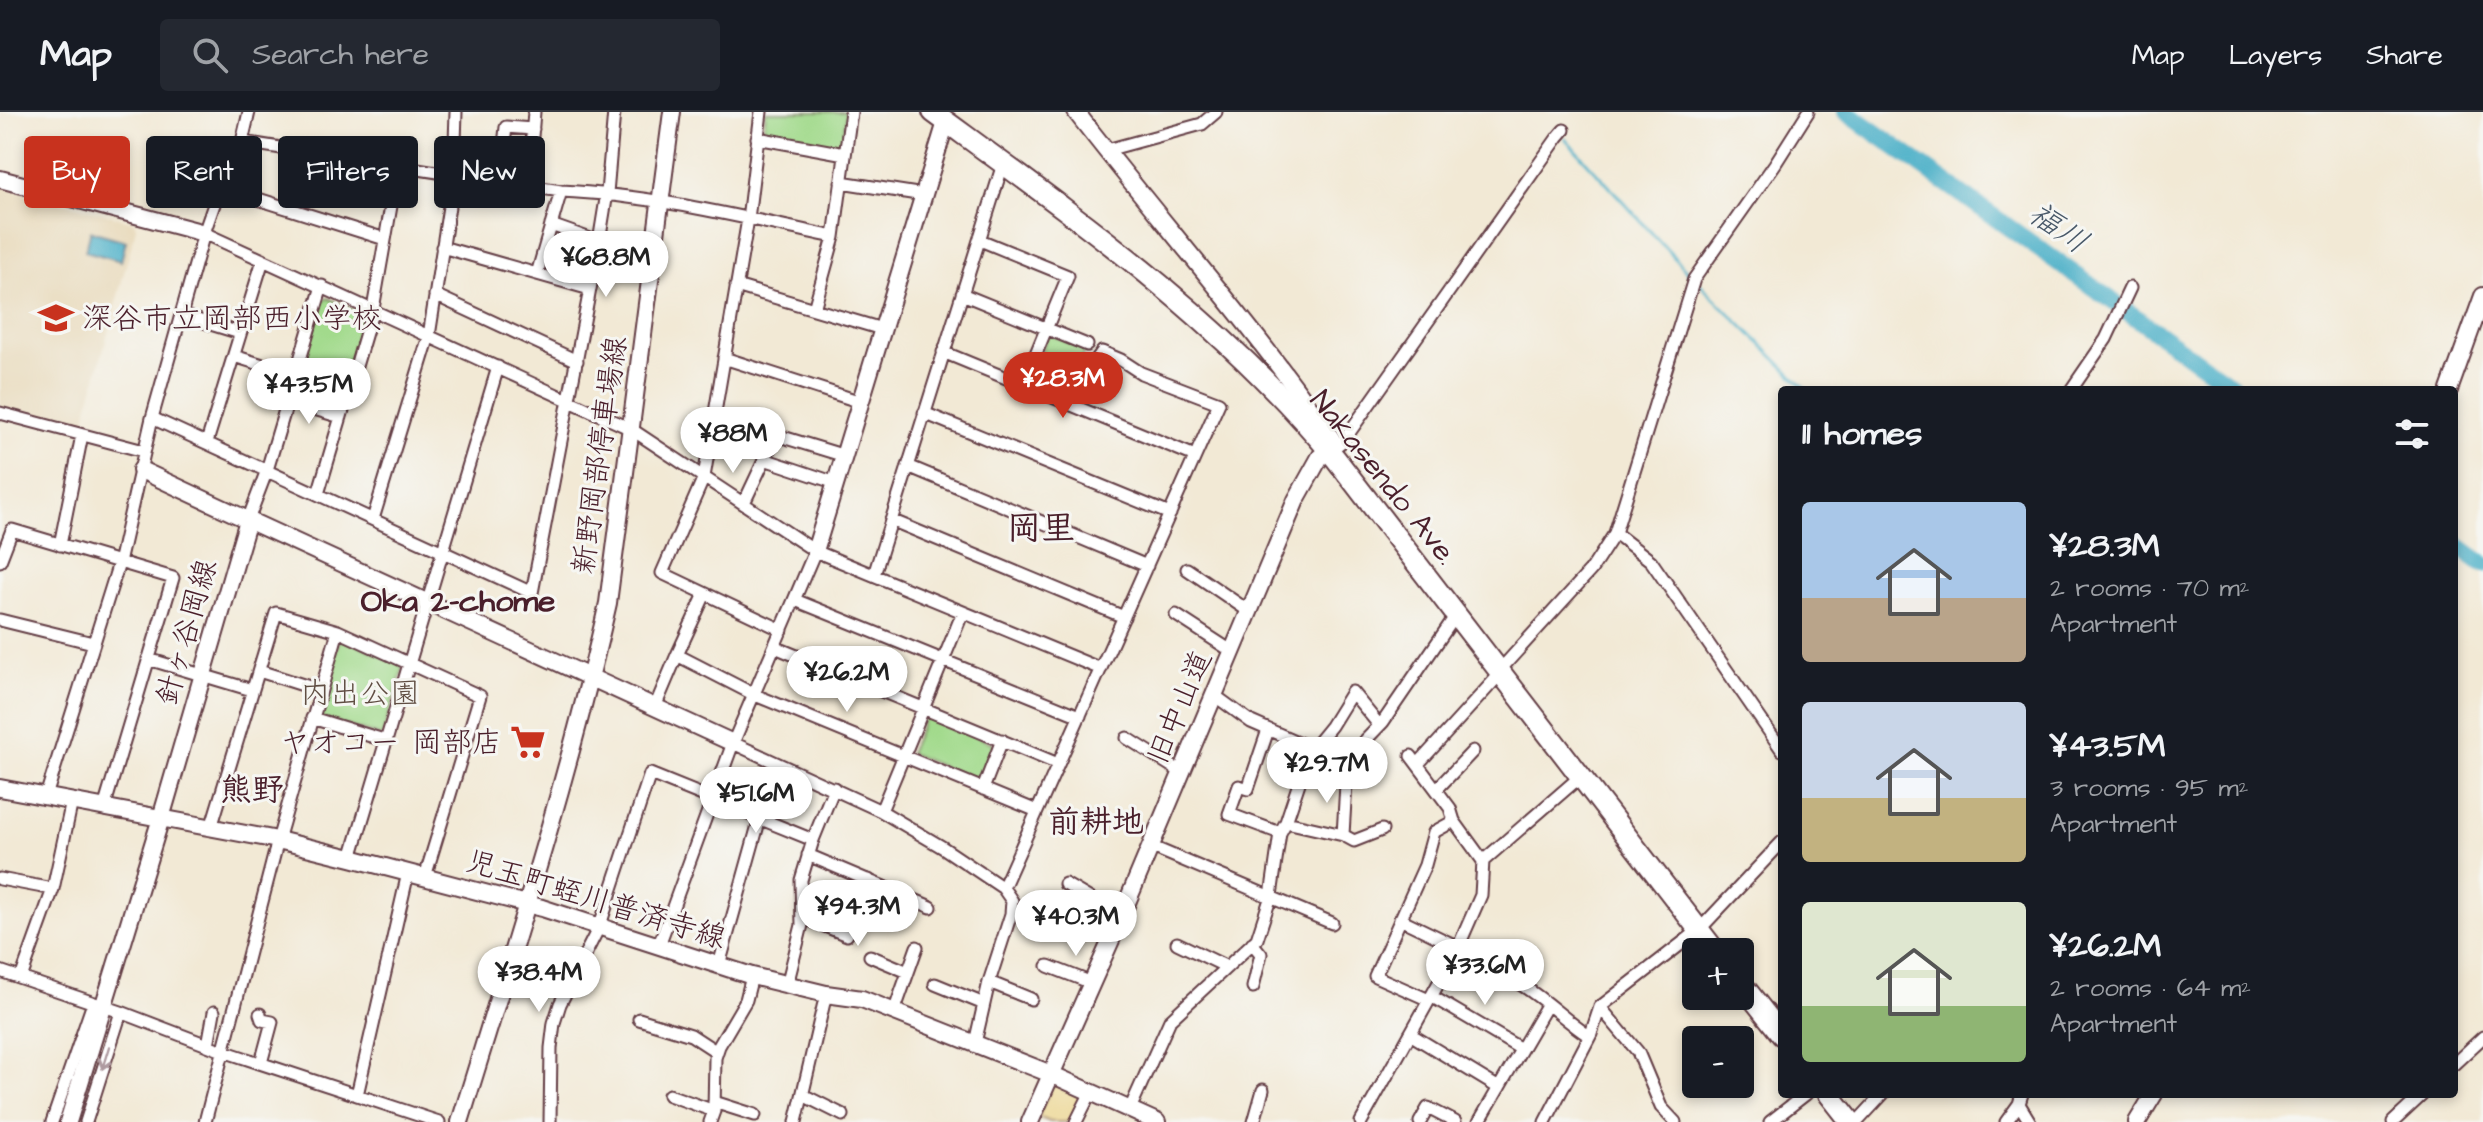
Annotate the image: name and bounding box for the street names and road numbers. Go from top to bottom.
street label: 新野岡部停車場線 [562,333,637,577]
street label: Nakasendo Ave. [1300,381,1467,574]
street label: 針ヶ谷岡線 [146,554,228,710]
street label: 旧中山道 [1137,644,1223,771]
street label: 児玉町蛭川普済寺線 [460,840,731,960]

